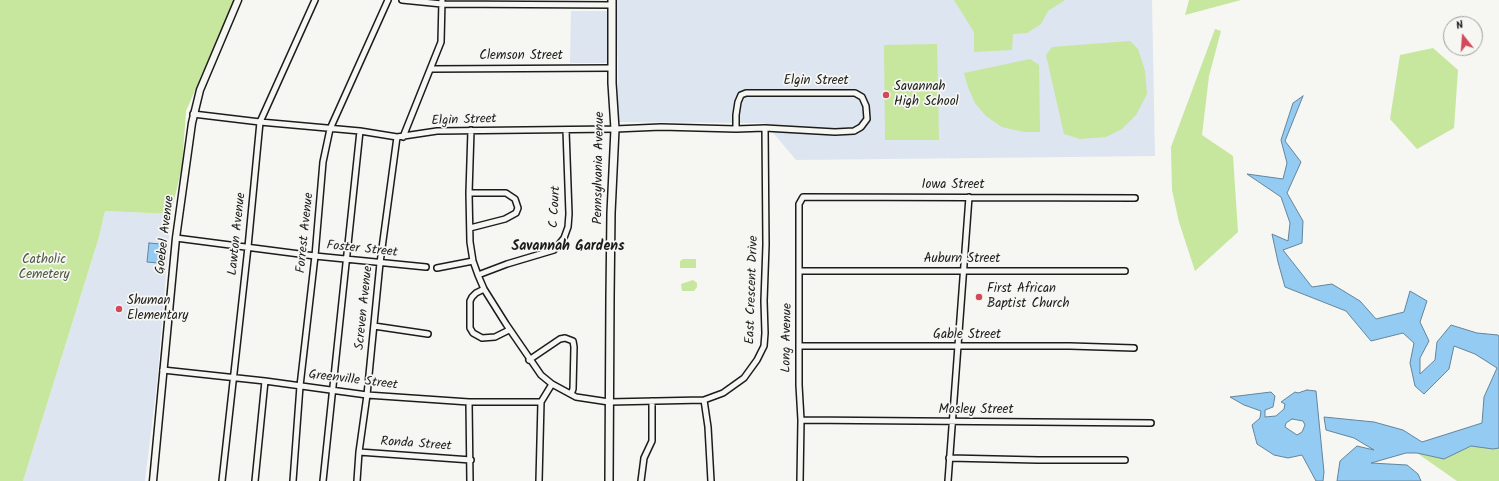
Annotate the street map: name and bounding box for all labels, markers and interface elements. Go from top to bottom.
north arrow [1443,16,1483,56]
text: N [1454,16,1466,35]
street label: Clemson Street [479,49,563,65]
street label: Elgin Street [783,74,849,90]
place label: Savannah High School [894,80,959,111]
marker: Savannah High School [881,90,891,100]
street label: Pennsylvania Avenue [591,111,609,225]
street label: Elgin Street [431,112,497,130]
street label: Iowa Street [922,178,984,194]
street label: C Court [547,185,565,229]
street label: Lawton Avenue [226,192,250,276]
street label: Forrest Avenue [294,192,318,274]
street label: Goebel Avenue [153,195,179,275]
street label: East Crescent Drive [743,235,763,345]
street label: Foster Street [326,239,398,261]
district label: Savannah Gardens [511,240,625,256]
street label: Auburn Street [924,252,1000,268]
park label: Catholic Cemetery [18,253,70,284]
street label: Screven Avenue [353,265,377,351]
place label: First African Baptist Church [987,282,1070,313]
marker: First African Baptist Church [974,292,984,302]
place label: Shuman Elementary [127,294,188,325]
street label: Long Avenue [780,303,796,373]
marker: Shuman Elementary [114,304,124,314]
street label: Gable Street [933,328,1001,344]
street label: Greenville Street [307,368,399,394]
street label: Mosley Street [939,403,1013,419]
street label: Ronda Street [380,435,452,455]

